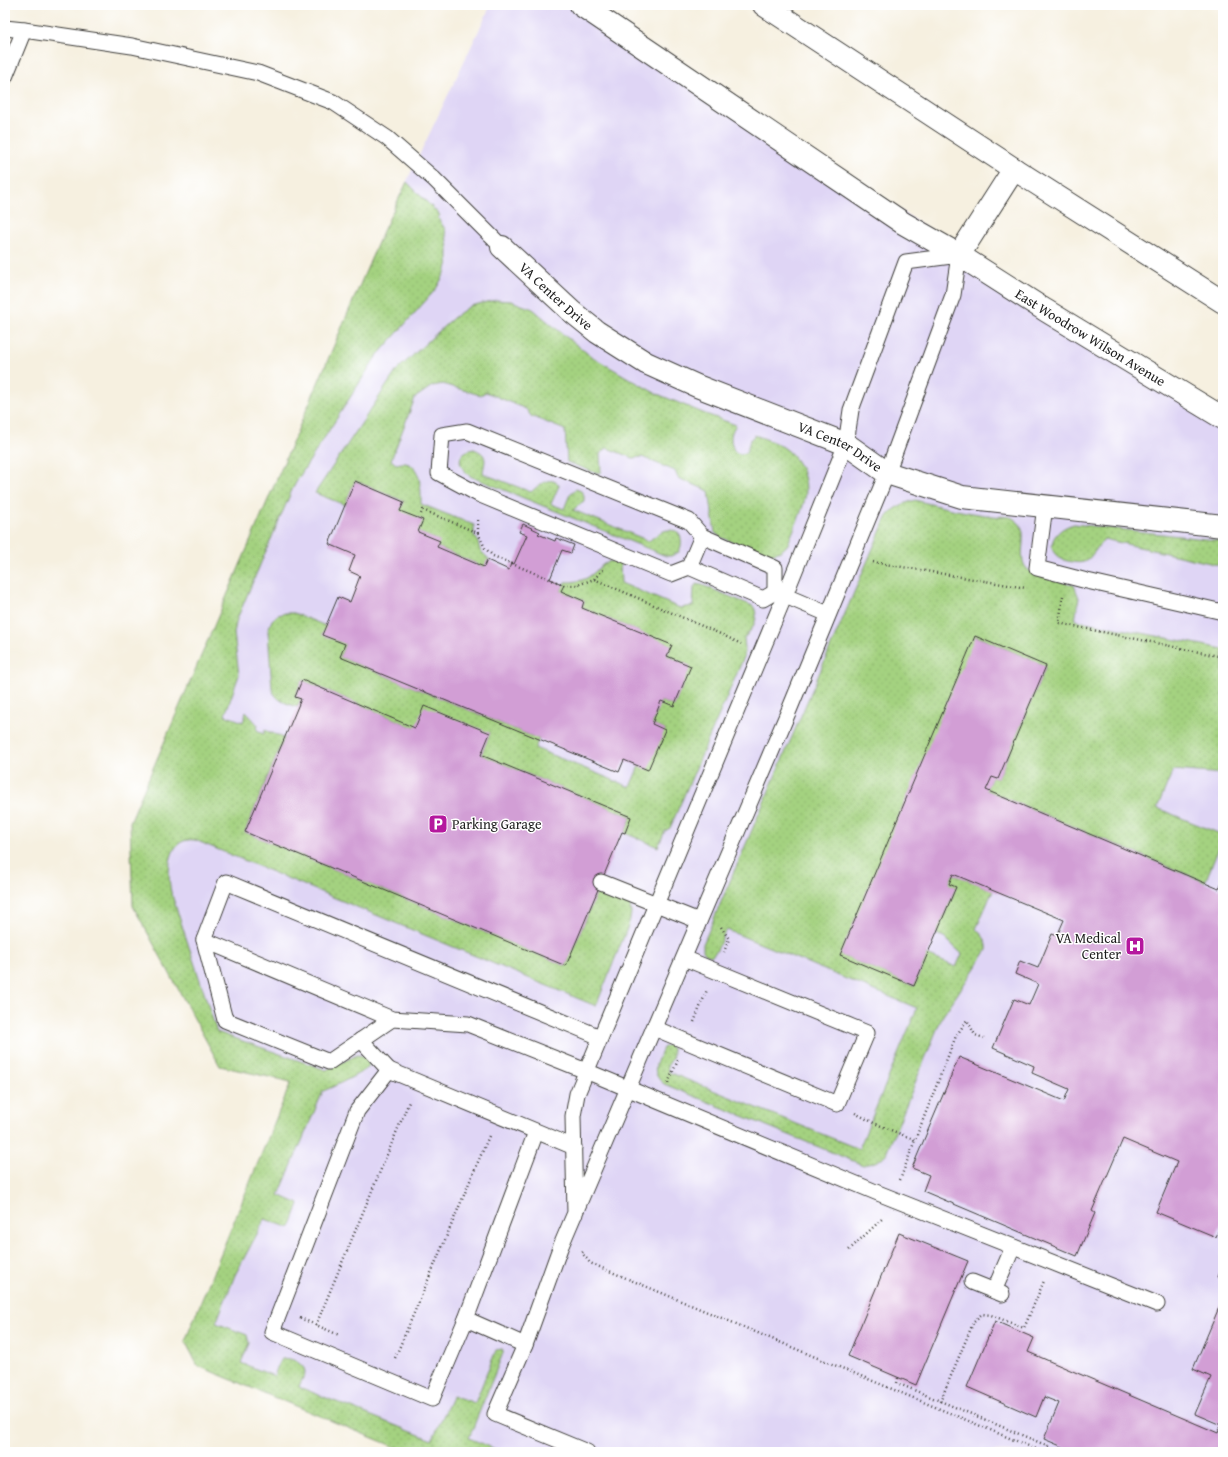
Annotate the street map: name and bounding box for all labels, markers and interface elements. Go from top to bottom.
street label: VA Center Drive [515,258,597,335]
street label: East Woodrow Wilson Avenue [1012,284,1170,391]
street label: VA Center Drive [795,416,887,477]
parking icon: Parking Garage [427,813,449,835]
place label: Parking Garage [452,814,542,834]
place label: VA Medical Center [1055,928,1121,964]
hospital icon: VA Medical Center [1124,935,1146,957]

